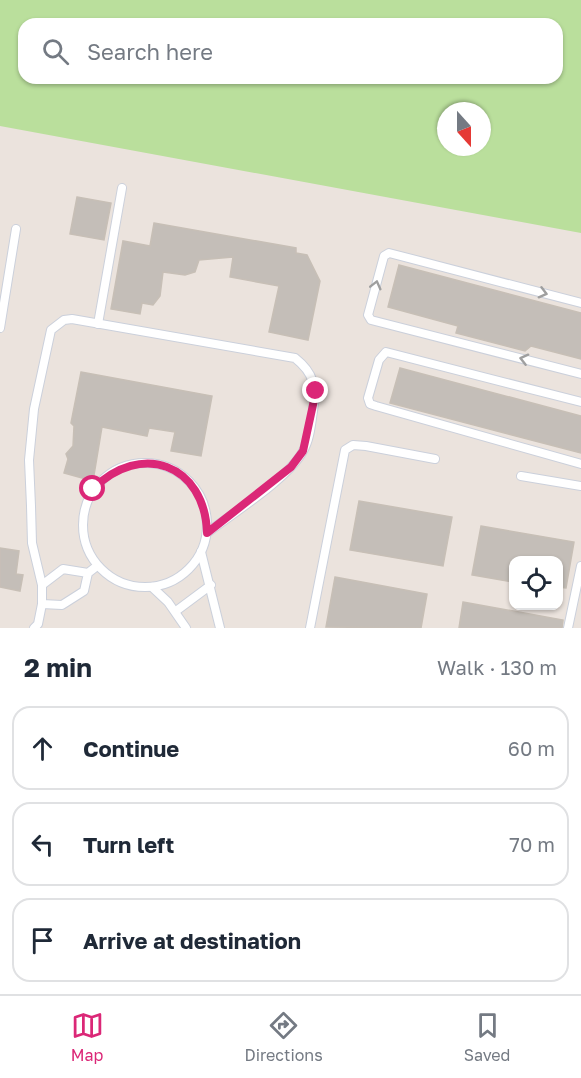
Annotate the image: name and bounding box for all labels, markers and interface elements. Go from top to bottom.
search box [18,18,563,84]
icon: search [39,35,72,68]
text: Search here [87,38,213,65]
north arrow [437,102,491,156]
one-way arrow [369,280,382,290]
one-way arrow [537,286,547,299]
one-way arrow [520,354,530,366]
route end [302,377,328,403]
route start [79,475,105,501]
map controls [509,556,563,610]
button: locate [509,556,563,610]
text: 2 min [24,652,92,683]
text: Walk · 130 m [437,655,557,679]
icon: ahead [26,732,59,765]
text: Continue [83,735,179,762]
text: 60 m [508,736,555,760]
icon: left [26,828,59,861]
text: Turn left [83,831,174,858]
text: 70 m [509,832,555,856]
icon: arrive [26,924,59,957]
text: Arrive at destination [83,927,301,954]
tab: Map [71,1009,104,1065]
tab: Directions [245,1009,323,1065]
tab: Saved [464,1009,510,1065]

